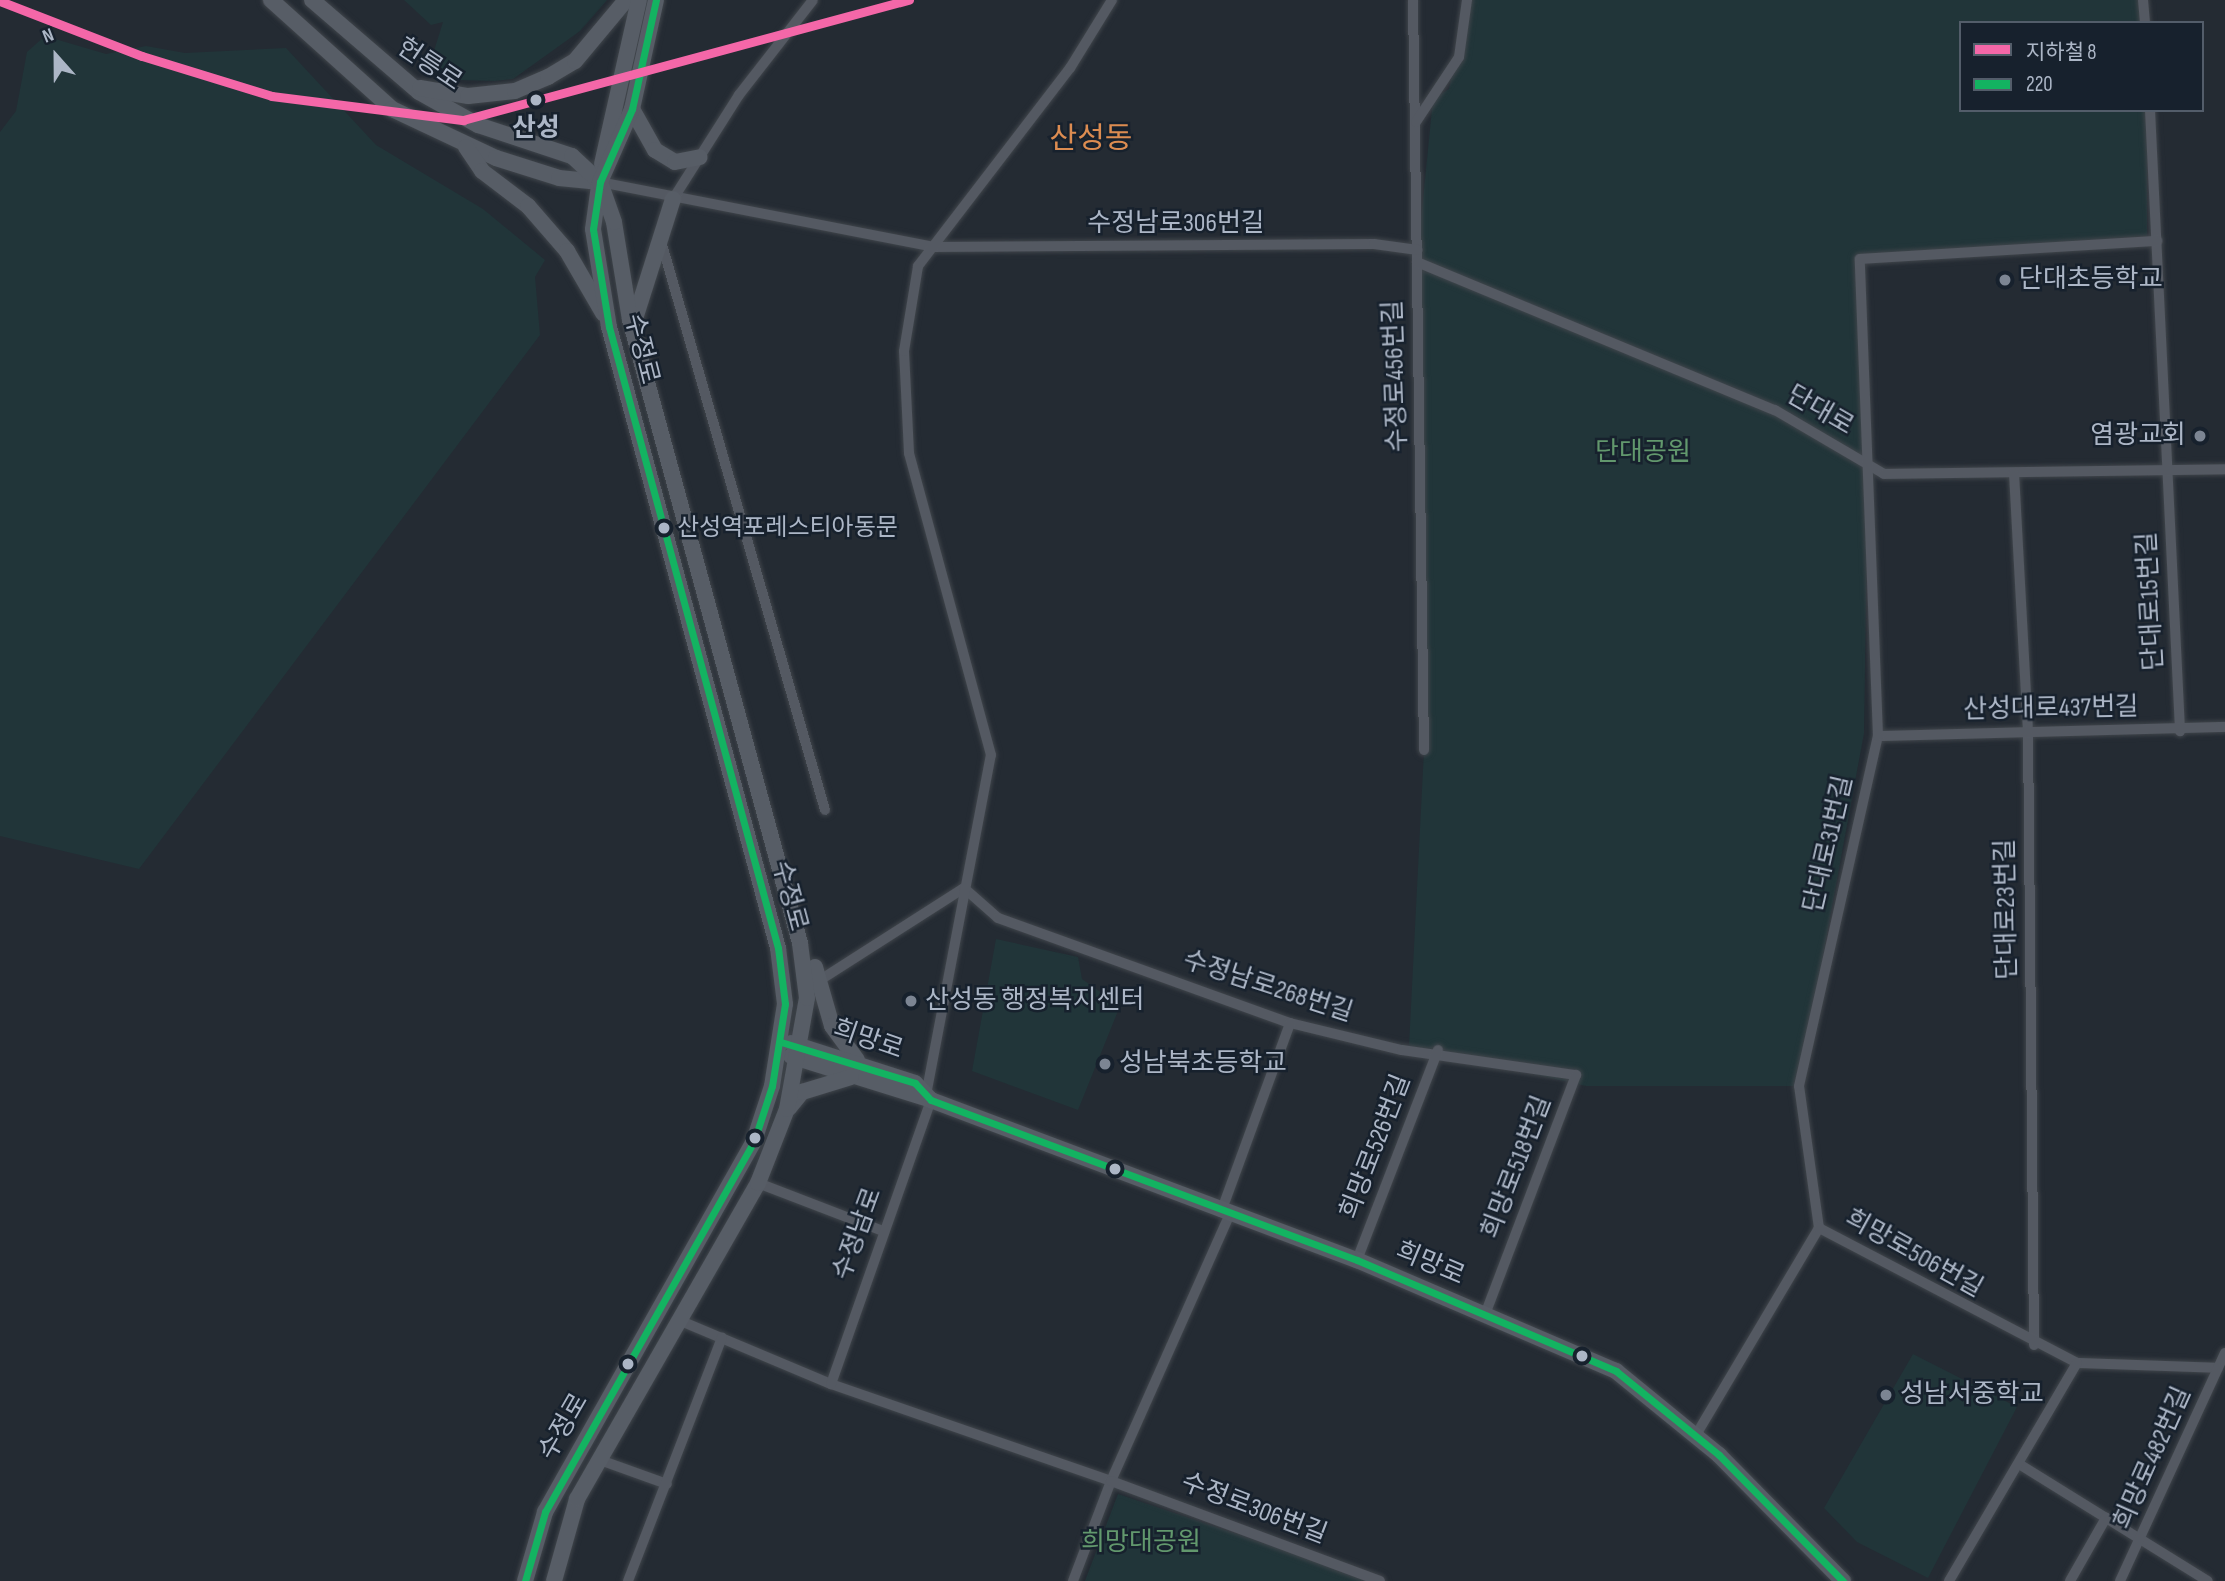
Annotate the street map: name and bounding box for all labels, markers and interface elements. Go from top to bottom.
north arrow [21,21,91,91]
legend [1959,21,2204,112]
text: N [39,23,57,48]
street label: 헌릉로 [391,32,467,98]
text: 지하철 8 [2026,40,2097,65]
text: 220 [2026,72,2053,97]
marker: 산성 [525,89,547,111]
place label: 산성 [512,113,560,145]
district label: 산성동 [1050,121,1132,157]
street label: 수정남로306번길 [1087,208,1265,240]
place label: 단대초등학교 [2019,264,2163,296]
marker: 단대초등학교 [1997,272,2013,288]
street label: 수정로456번길 [1378,299,1414,453]
street label: 수정로 [617,310,665,388]
street label: 단대로 [1781,380,1859,442]
place label: 염광교회 [2090,420,2186,452]
marker: 염광교회 [2192,428,2208,444]
park label: 단대공원 [1595,437,1691,469]
place label: 산성역포레스티아동문 [677,514,898,542]
marker: 산성역포레스티아동문 [657,521,671,535]
street label: 단대로15번길 [2132,531,2170,671]
street label: 산성대로437번길 [1963,692,2139,726]
street label: 단대로31번길 [1798,772,1860,916]
street label: 단대로23번길 [1990,838,2024,980]
street label: 수정로 [765,857,813,935]
street label: 수정남로268번길 [1179,945,1357,1029]
place label: 산성동 행정복지센터 [925,985,1144,1017]
marker: 산성동 행정복지센터 [903,993,919,1009]
street label: 희망로 [829,1014,907,1066]
place label: 성남북초등학교 [1119,1048,1286,1080]
marker: 성남북초등학교 [1097,1056,1113,1072]
street label: 희망로526번길 [1334,1070,1418,1224]
street label: 희망로518번길 [1475,1091,1559,1243]
unlabelled marker [748,1131,762,1145]
unlabelled marker [1108,1162,1122,1176]
street label: 수정남로 [827,1184,889,1284]
street label: 희망로506번길 [1840,1203,1988,1305]
street label: 희망로 [1391,1236,1469,1292]
unlabelled marker [1575,1349,1589,1363]
unlabelled marker [621,1357,635,1371]
place label: 성남서중학교 [1900,1379,2044,1411]
street label: 희망로482번길 [2108,1382,2198,1534]
marker: 성남서중학교 [1878,1387,1894,1403]
street label: 수정로 [533,1388,595,1466]
street label: 수정로306번길 [1177,1467,1331,1551]
park label: 희망대공원 [1081,1527,1201,1559]

